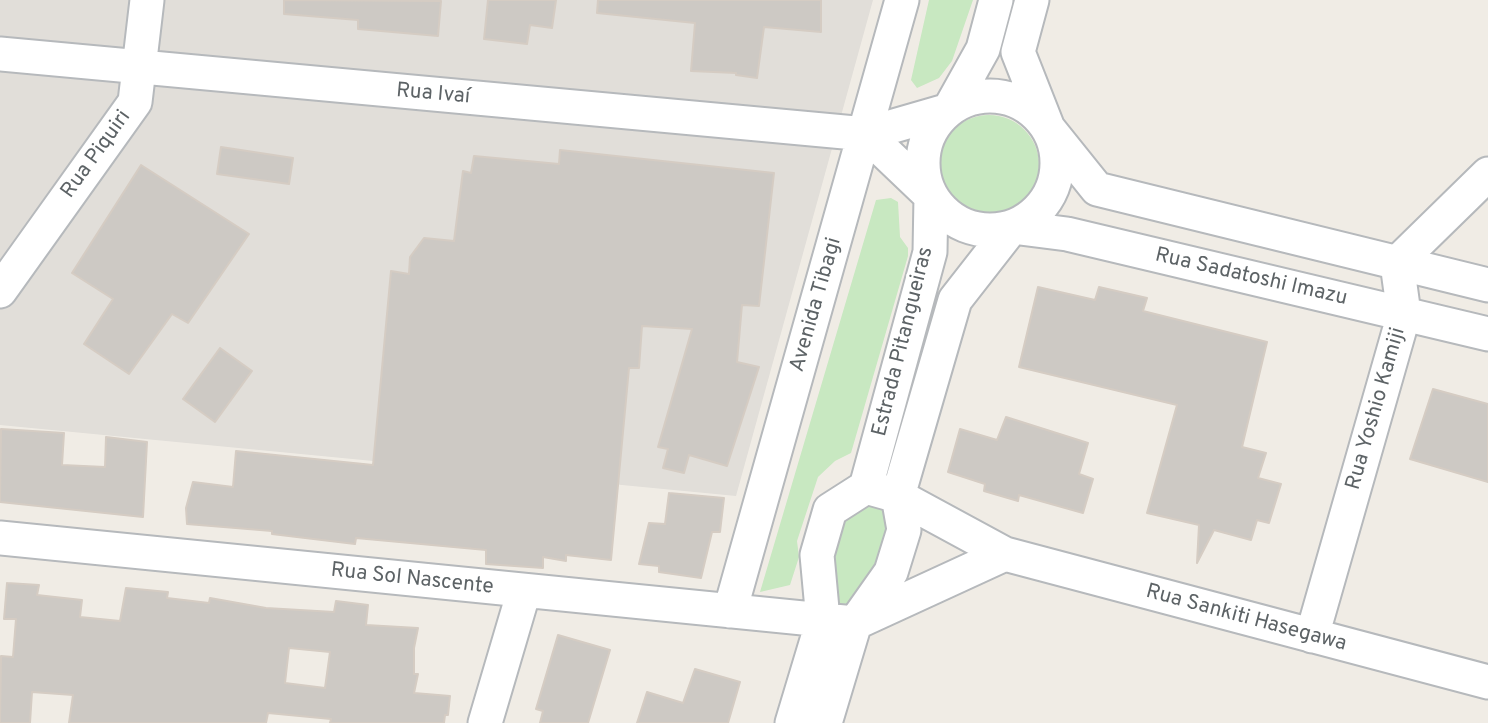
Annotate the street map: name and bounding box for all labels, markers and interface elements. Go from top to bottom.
street label: Rua Ivaí [395,79,471,111]
street label: Rua Piquiri [57,106,137,204]
street label: Avenida Tibagi [786,235,848,375]
street label: Rua Sadatoshi Imazu [1152,244,1350,312]
street label: Estrada Pitangueiras [868,245,940,439]
street label: Rua Yoshio Kamiji [1342,325,1412,493]
street label: Rua Sol Nascente [329,559,495,601]
street label: Rua Sankiti Hasegawa [1143,580,1349,658]

